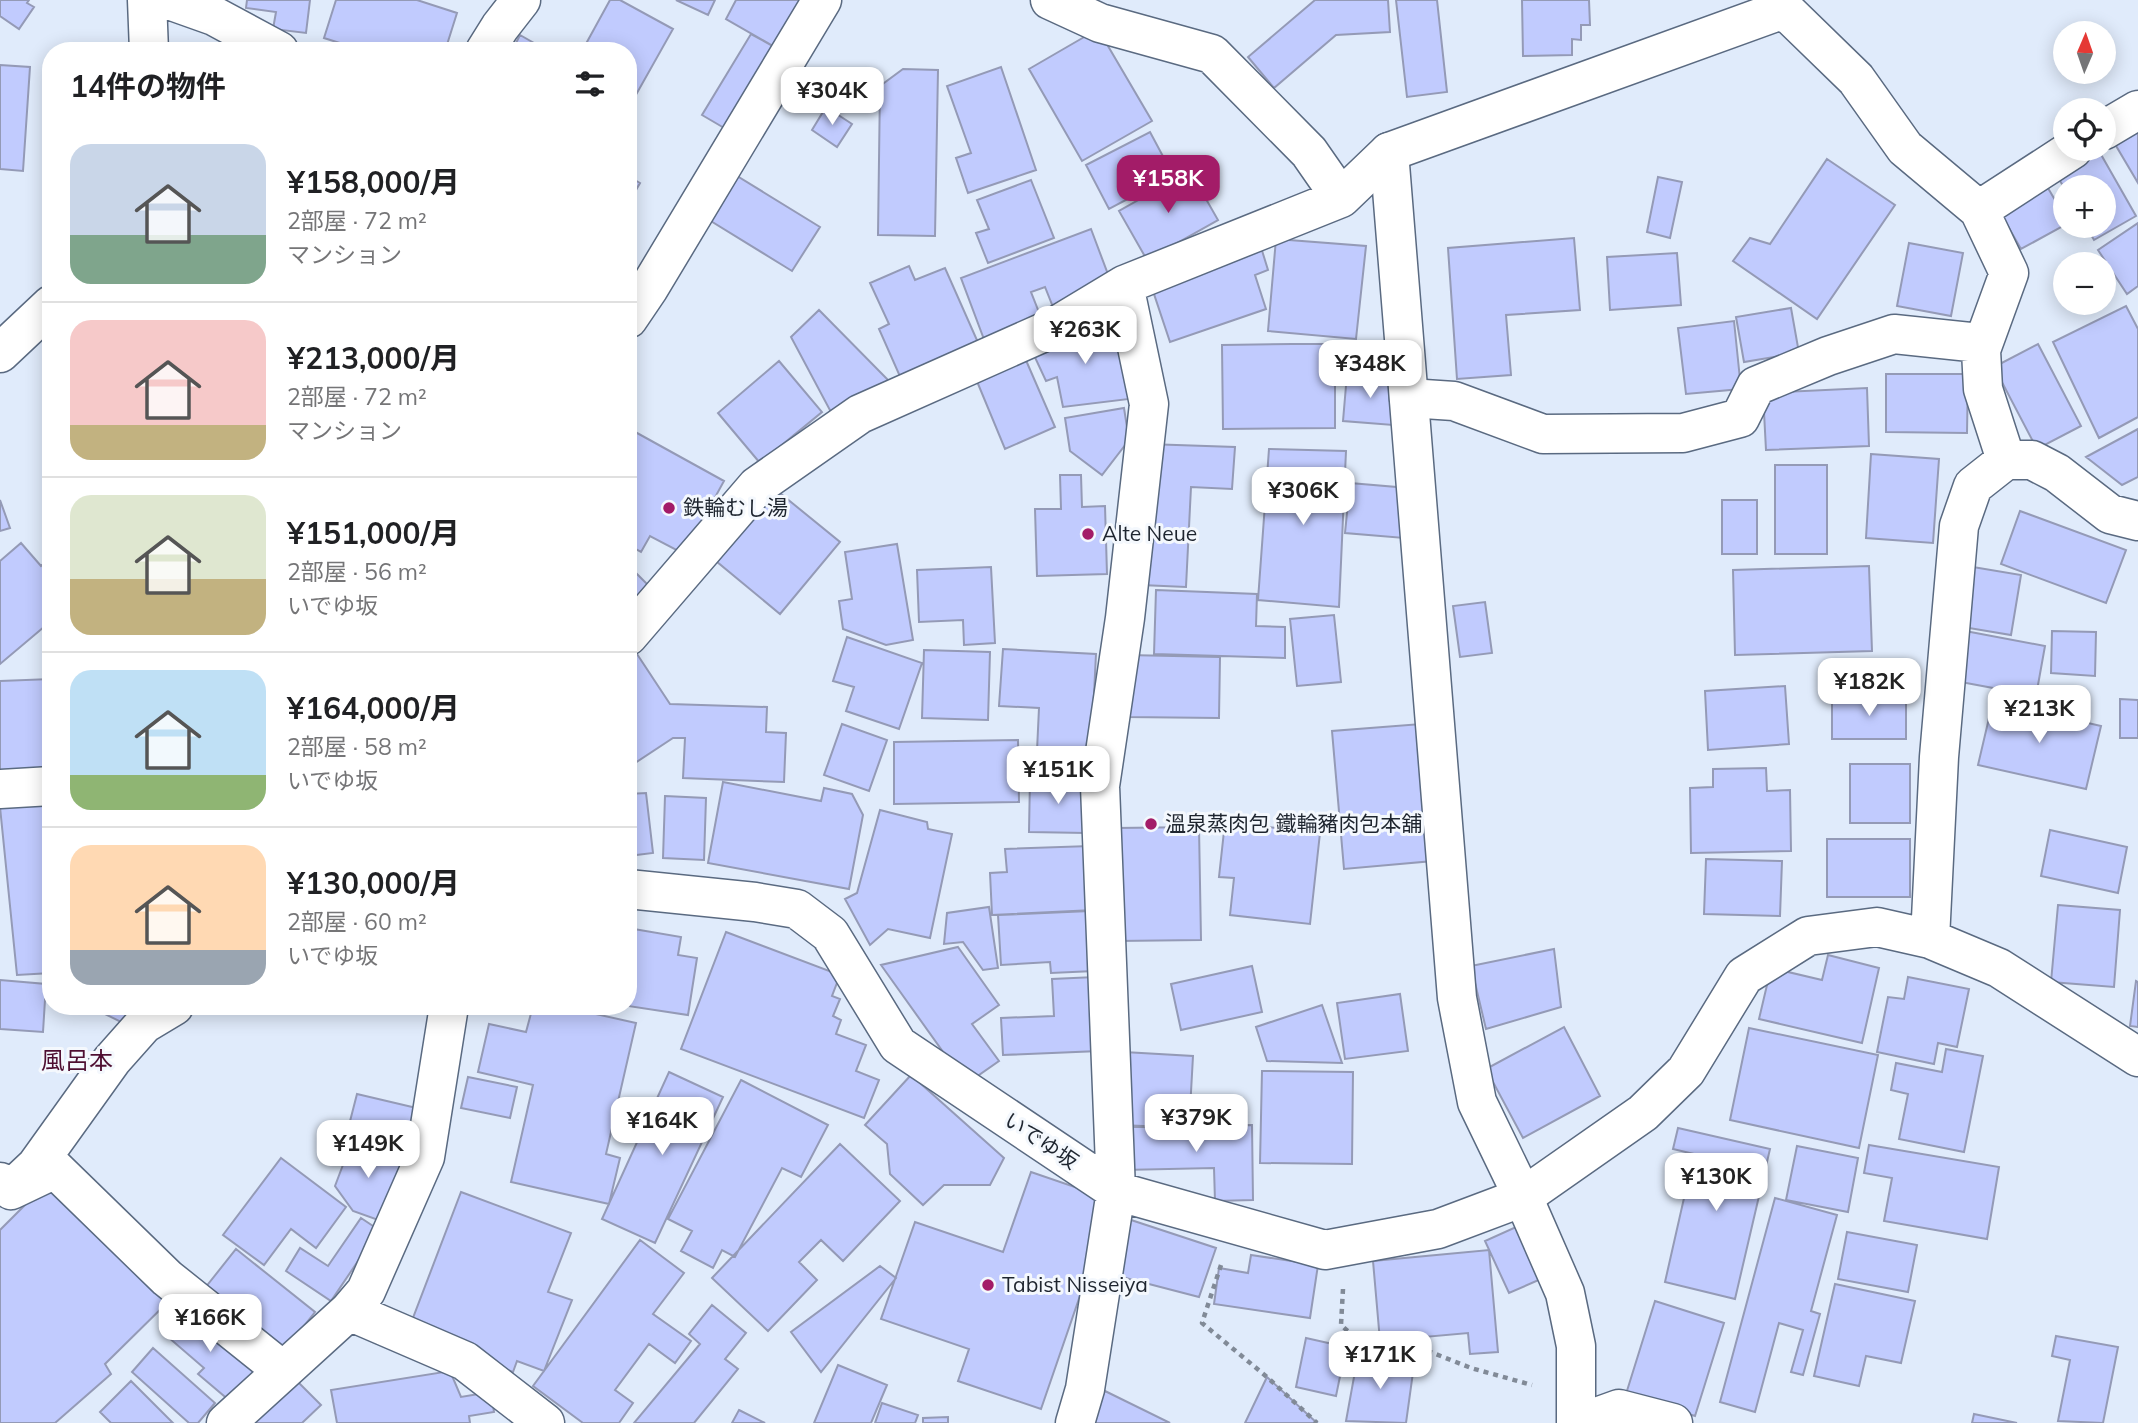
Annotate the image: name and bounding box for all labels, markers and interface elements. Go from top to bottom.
north arrow [2053,21,2116,84]
map controls [2053,21,2116,315]
icon: filters [571,65,609,103]
text: 14件の物件 [70,67,226,105]
pin: ¥304K [783,68,881,127]
text: ¥304K [797,75,867,104]
button: locate [2053,98,2116,161]
pin: ¥158K [1119,156,1217,215]
text: ¥158,000/月 [287,163,460,201]
text: ¥158K [1133,163,1203,192]
icon: home [126,172,210,256]
button: + [2053,175,2116,238]
text: 2部屋 · 72 m² [287,206,427,235]
text: マンション [287,240,402,269]
button: − [2053,252,2116,315]
pin: ¥263K [1036,306,1134,366]
text: ¥263K [1050,314,1120,343]
text: ¥213,000/月 [287,339,460,377]
pin: ¥348K [1321,340,1419,400]
icon: home [126,348,210,432]
text: ¥348K [1335,348,1405,377]
text: 2部屋 · 72 m² [287,382,427,411]
text: マンション [287,416,402,445]
pin: ¥306K [1254,468,1352,527]
text: ¥306K [1268,475,1338,504]
place label: 鉄輪むし湯 [683,494,788,520]
marker: 鉄輪むし湯 [661,500,677,516]
text: ¥151,000/月 [287,514,460,552]
place label: Alte Neue [1102,520,1197,546]
icon: home [126,523,210,607]
marker: Alte Neue [1080,526,1096,542]
text: 2部屋 · 56 m² [287,557,427,586]
text: いでゆ坂 [287,591,378,620]
pin: ¥182K [1820,658,1918,718]
text: ¥182K [1834,666,1904,695]
pin: ¥213K [1990,686,2088,745]
text: ¥164,000/月 [287,689,460,727]
text: ¥213K [2004,693,2074,722]
icon: home [126,698,210,782]
text: 2部屋 · 58 m² [287,732,427,761]
pin: ¥151K [1009,746,1107,806]
text: ¥151K [1023,754,1093,783]
text: いでゆ坂 [287,766,378,795]
place label: 溫泉蒸肉包 鐵輪豬肉包本舖 [1165,810,1422,836]
marker: 溫泉蒸肉包 鐵輪豬肉包本舖 [1143,816,1159,832]
text: ¥130,000/月 [287,864,460,902]
icon: home [126,873,210,957]
text: 2部屋 · 60 m² [287,907,427,936]
text: いでゆ坂 [287,941,378,970]
district label: 風呂本 [41,1045,113,1075]
pin: ¥379K [1147,1094,1245,1154]
pin: ¥164K [613,1098,711,1157]
text: ¥379K [1161,1102,1231,1131]
text: ¥164K [627,1105,697,1134]
street label: いでゆ坂 [1000,1106,1083,1174]
pin: ¥149K [319,1120,417,1180]
text: ¥149K [333,1128,403,1157]
pin: ¥130K [1667,1154,1765,1213]
text: ¥130K [1681,1161,1751,1190]
place label: Tabist Nisseiya [1002,1271,1148,1297]
marker: Tabist Nisseiya [980,1277,996,1293]
pin: ¥166K [161,1294,259,1354]
text: ¥166K [175,1302,245,1331]
pin: ¥171K [1331,1332,1429,1391]
text: ¥171K [1345,1339,1415,1368]

